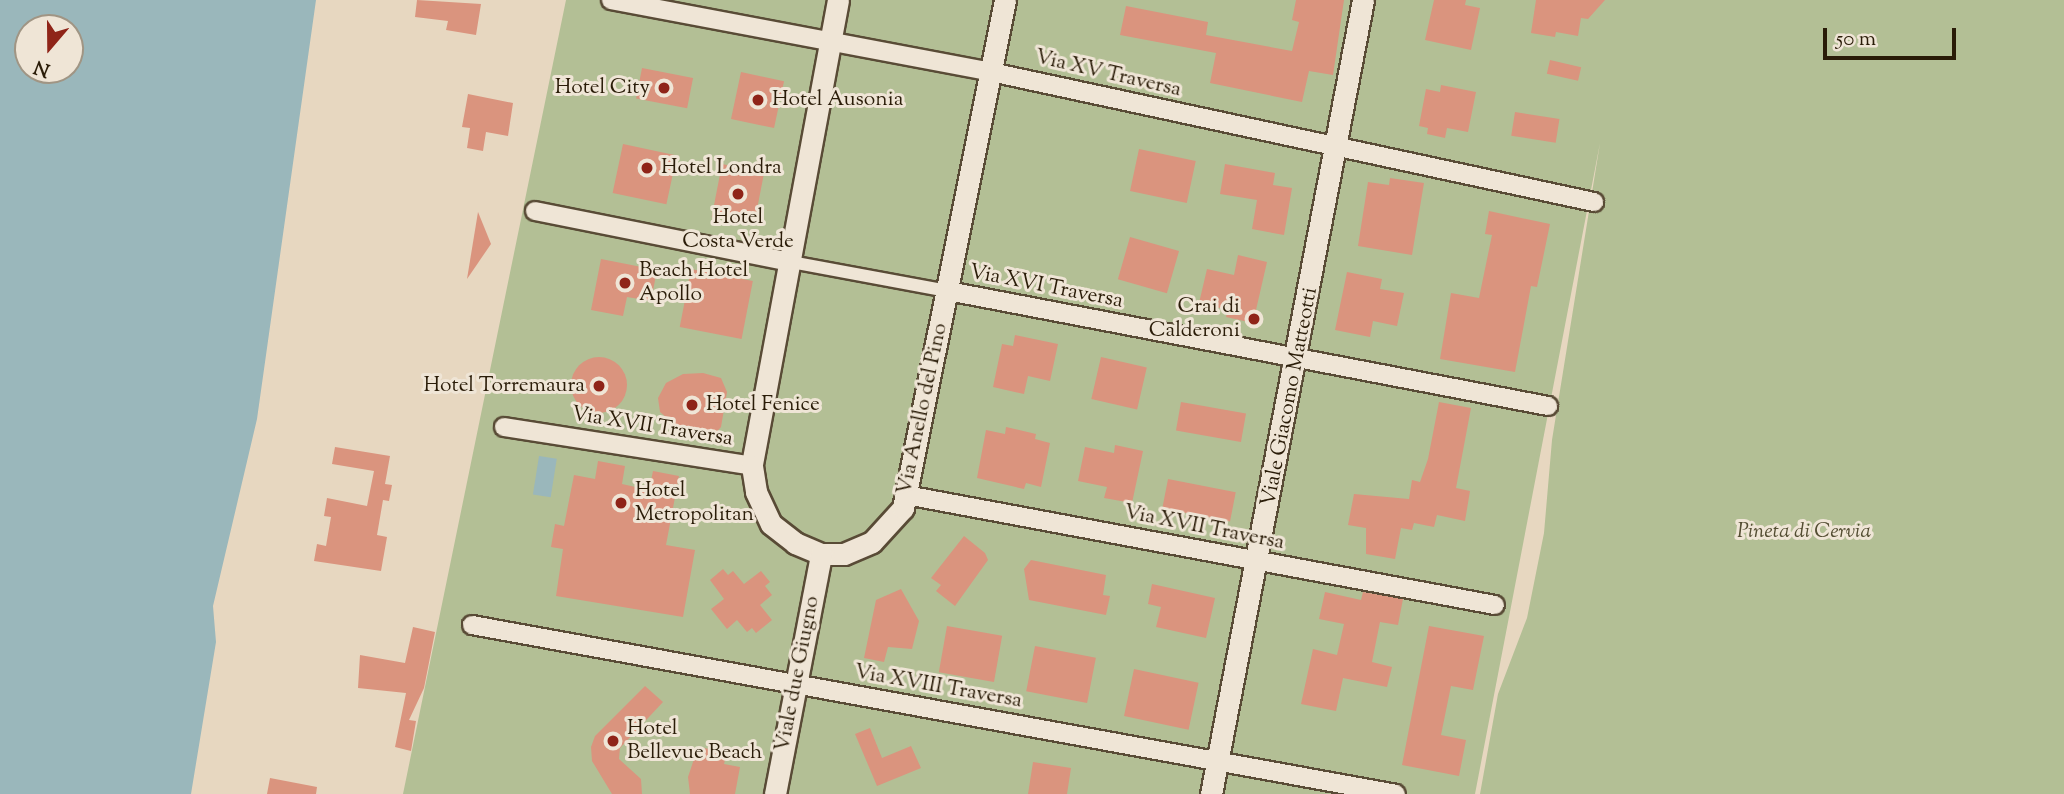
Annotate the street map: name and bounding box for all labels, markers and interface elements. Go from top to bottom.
north arrow [14,14,84,84]
scale bar [1826,14,1959,58]
text: 50 m [1836,25,1876,55]
street label: Via XV Traversa [1032,45,1184,103]
text: N [31,52,54,83]
place label: Hotel City [555,75,650,101]
marker: Hotel City [656,80,672,96]
place label: Hotel Ausonia [772,87,903,113]
marker: Hotel Ausonia [750,92,766,108]
place label: Hotel Londra [661,155,782,181]
marker: Hotel Londra [639,160,655,176]
marker: Hotel Costa Verde [730,186,746,202]
place label: Hotel Costa Verde [682,205,794,255]
place label: Beach Hotel Apollo [639,258,748,308]
street label: Via XVI Traversa [967,260,1125,314]
marker: Beach Hotel Apollo [617,275,633,291]
street label: Viale Giacomo Matteotti [1256,285,1324,509]
place label: Crai di Calderoni [1149,294,1240,344]
marker: Crai di Calderoni [1246,311,1262,327]
street label: Via Anello del Pino [892,321,954,497]
place label: Hotel Torremaura [423,373,585,399]
marker: Hotel Torremaura [591,378,607,394]
place label: Hotel Fenice [706,392,820,418]
marker: Hotel Fenice [684,397,700,413]
street label: Via XVII Traversa [570,402,734,452]
place label: Hotel Metropolitan [635,478,754,528]
marker: Hotel Metropolitan [613,495,629,511]
street label: Via XVII Traversa [1122,500,1286,556]
park label: Pineta di Cervia [1737,519,1871,545]
street label: Viale due Giugno [771,594,825,754]
street label: Via XVIII Traversa [852,660,1024,714]
place label: Hotel Bellevue Beach [627,716,762,766]
marker: Hotel Bellevue Beach [605,733,621,749]

